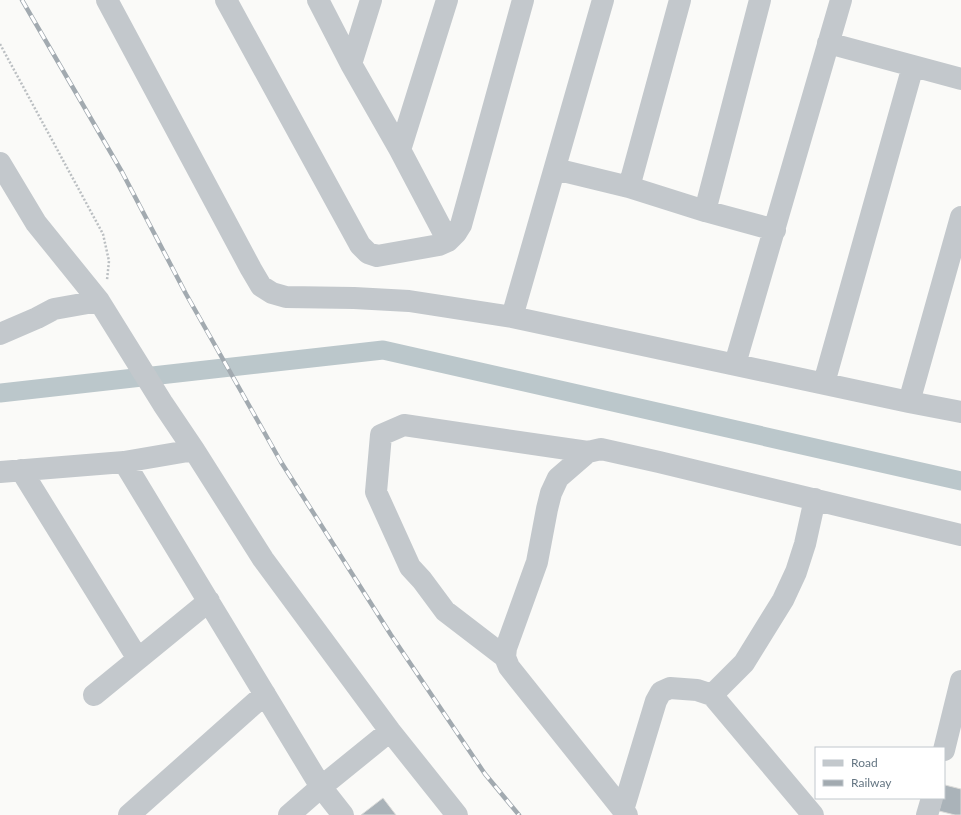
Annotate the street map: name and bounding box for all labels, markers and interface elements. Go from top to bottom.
legend [815,747,945,799]
text: Road [851,755,878,770]
text: Railway [851,775,892,790]

